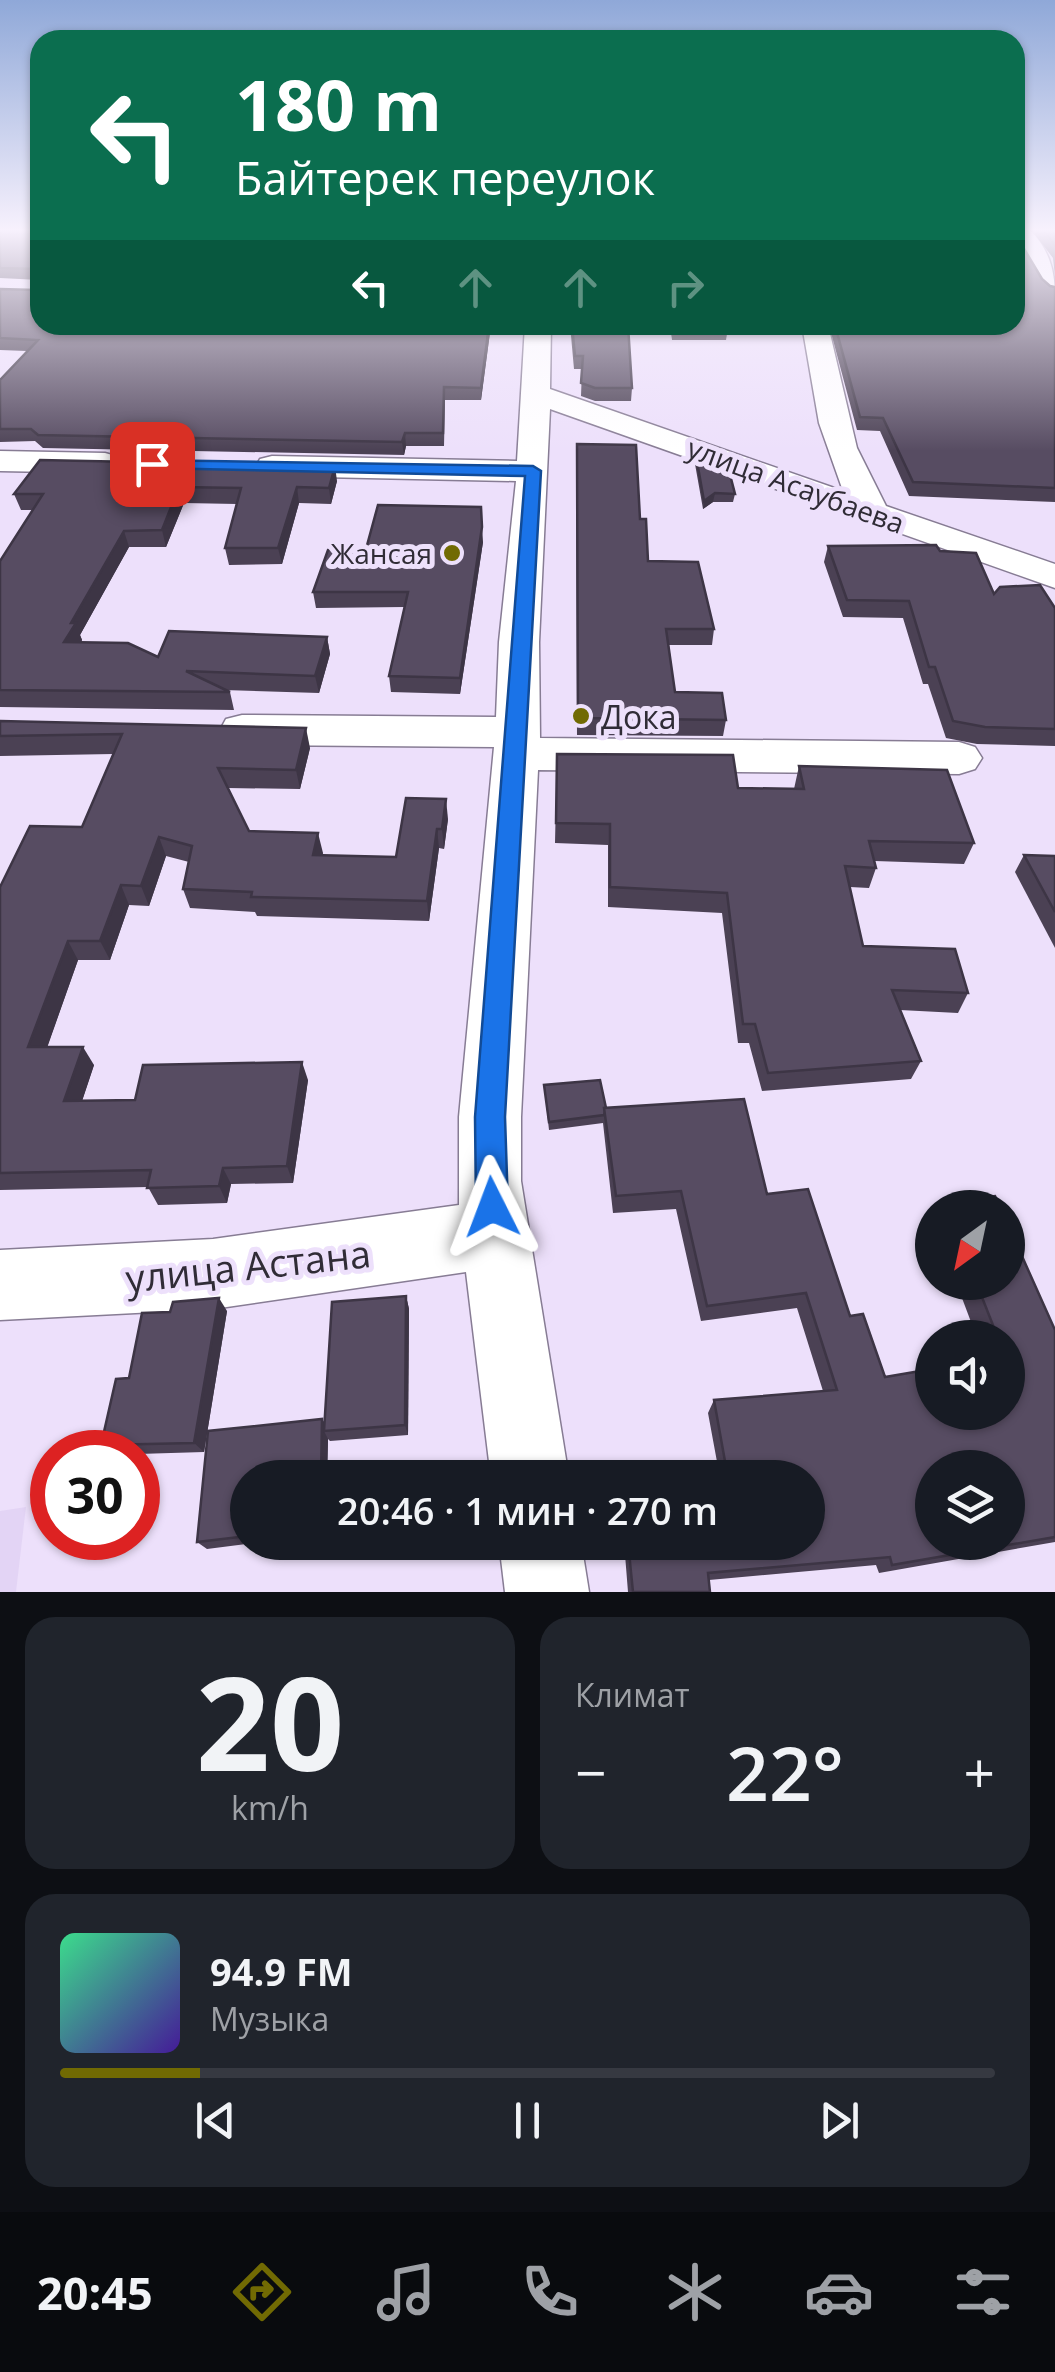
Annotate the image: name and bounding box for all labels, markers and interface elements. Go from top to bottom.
text: 180 m [235,56,442,152]
icon: left [70,70,200,200]
text: Байтерек переулок [235,147,655,208]
icon: left [343,260,398,315]
icon: ahead [448,260,503,315]
icon: ahead [553,260,608,315]
icon: right [658,260,713,315]
pin [110,422,195,507]
street label: улица Асаубаева [682,428,910,542]
icon: arrive [125,437,180,492]
place label: Жансая [331,534,432,572]
marker: Жансая [441,542,463,564]
place label: Дока [601,695,676,738]
marker: Дока [570,705,592,727]
position arrow [440,1155,544,1259]
north arrow [915,1190,1025,1300]
map controls [915,1190,1025,1560]
street label: улица Астана [123,1226,373,1304]
button: sound [915,1320,1025,1430]
speed limit sign: 30 [30,1430,160,1560]
button: layers [915,1450,1025,1560]
text: 20:46 · 1 мин · 270 m [337,1484,718,1536]
text: 20 [196,1632,344,1809]
text: Климат [575,1673,689,1716]
text: 22° [726,1721,844,1823]
text: − [575,1734,606,1809]
text: + [964,1734,995,1809]
text: km/h [231,1786,309,1829]
text: 94.9 FM [210,1945,353,1997]
text: Музыка [210,1997,329,2040]
icon: previous [188,2093,243,2148]
icon: pause [500,2093,555,2148]
icon: next [812,2093,867,2148]
icon: directions [227,2257,297,2327]
icon: music [371,2257,441,2327]
icon: phone [515,2257,585,2327]
icon: climate [660,2257,730,2327]
icon: car [804,2257,874,2327]
icon: filters [948,2257,1018,2327]
text: 20:45 [37,2262,153,2323]

